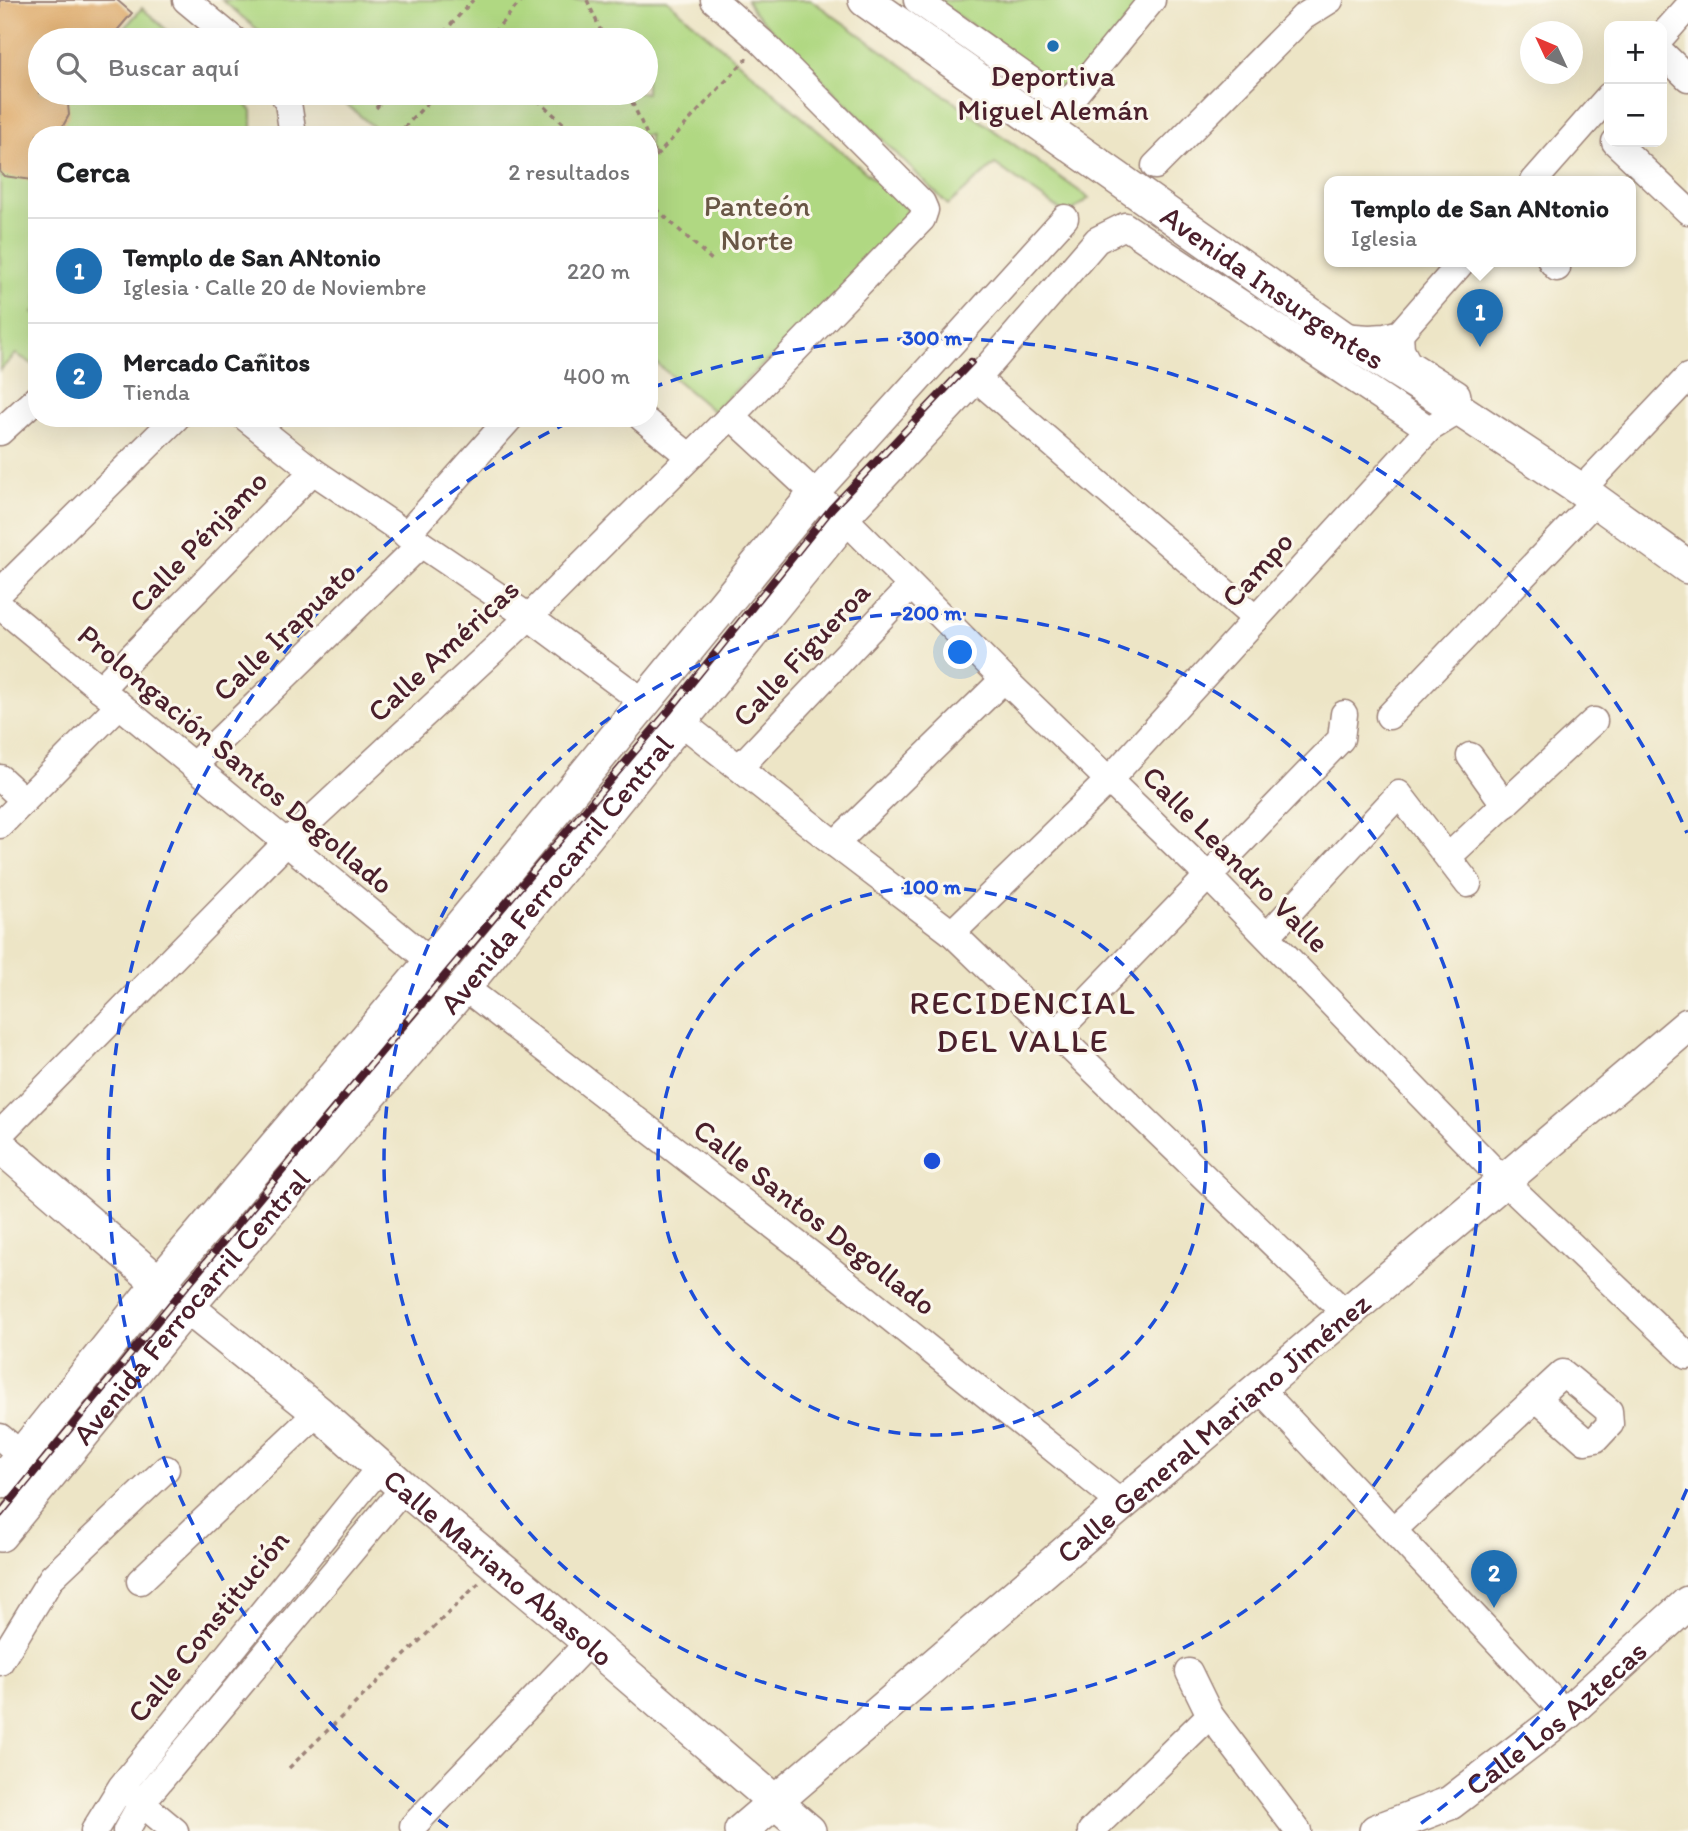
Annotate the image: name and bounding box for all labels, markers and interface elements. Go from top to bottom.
north arrow [1520,21,1583,84]
map controls [1604,21,1667,147]
button: + [1604,21,1667,84]
search box [28,28,658,105]
marker: Deportiva Miguel Alemán [1045,38,1061,54]
icon: search [52,48,90,86]
text: Buscar aquí [108,51,239,83]
place label: Deportiva Miguel Alemán [957,57,1149,128]
button: − [1604,84,1667,147]
text: Cerca [56,153,130,190]
text: 2 resultados [508,158,630,186]
popup [1324,176,1636,267]
park label: Panteón Norte [704,187,810,258]
text: Templo de San ANtonio [1351,192,1609,224]
street label: Avenida Insurgentes [1154,196,1392,377]
text: Iglesia [1351,224,1417,252]
text: Templo de San ANtonio [123,241,381,273]
text: 1 [74,257,84,285]
text: 220 m [567,257,630,285]
text: Iglesia · Calle 20 de Noviembre [123,273,427,301]
pin: 1 [1457,289,1503,347]
text: 300 m [902,325,962,350]
text: Mercado Cañitos [123,346,310,378]
text: 2 [73,362,85,390]
text: 400 m [563,362,630,390]
text: Tienda [123,378,190,406]
street label: Calle Pénjamo [121,462,275,620]
street label: Campo [1213,523,1301,615]
street label: Calle Irapuato [205,553,363,709]
street label: Calle Américas [359,570,527,730]
street label: Calle Figueroa [724,573,878,734]
text: 200 m [902,600,962,625]
street label: Prolongación Santos Degollado [70,616,402,902]
your location [943,635,977,669]
street label: Avenida Ferrocarril Central [431,726,681,1021]
street label: Calle Leandro Valle [1135,758,1337,960]
text: 100 m [903,874,961,899]
district label: RECIDENCIAL DEL VALLE [909,983,1137,1060]
street label: Calle Santos Degollado [686,1111,944,1323]
centre of rings [920,1149,944,1173]
street label: Avenida Ferrocarril Central [64,1160,318,1452]
street label: Calle General Mariano Jiménez [1048,1284,1377,1571]
street label: Calle Mariano Abasolo [376,1460,622,1674]
street label: Calle Constitución [119,1522,297,1730]
pin: 2 [1471,1550,1517,1608]
street label: Calle Los Aztecas [1457,1632,1654,1803]

